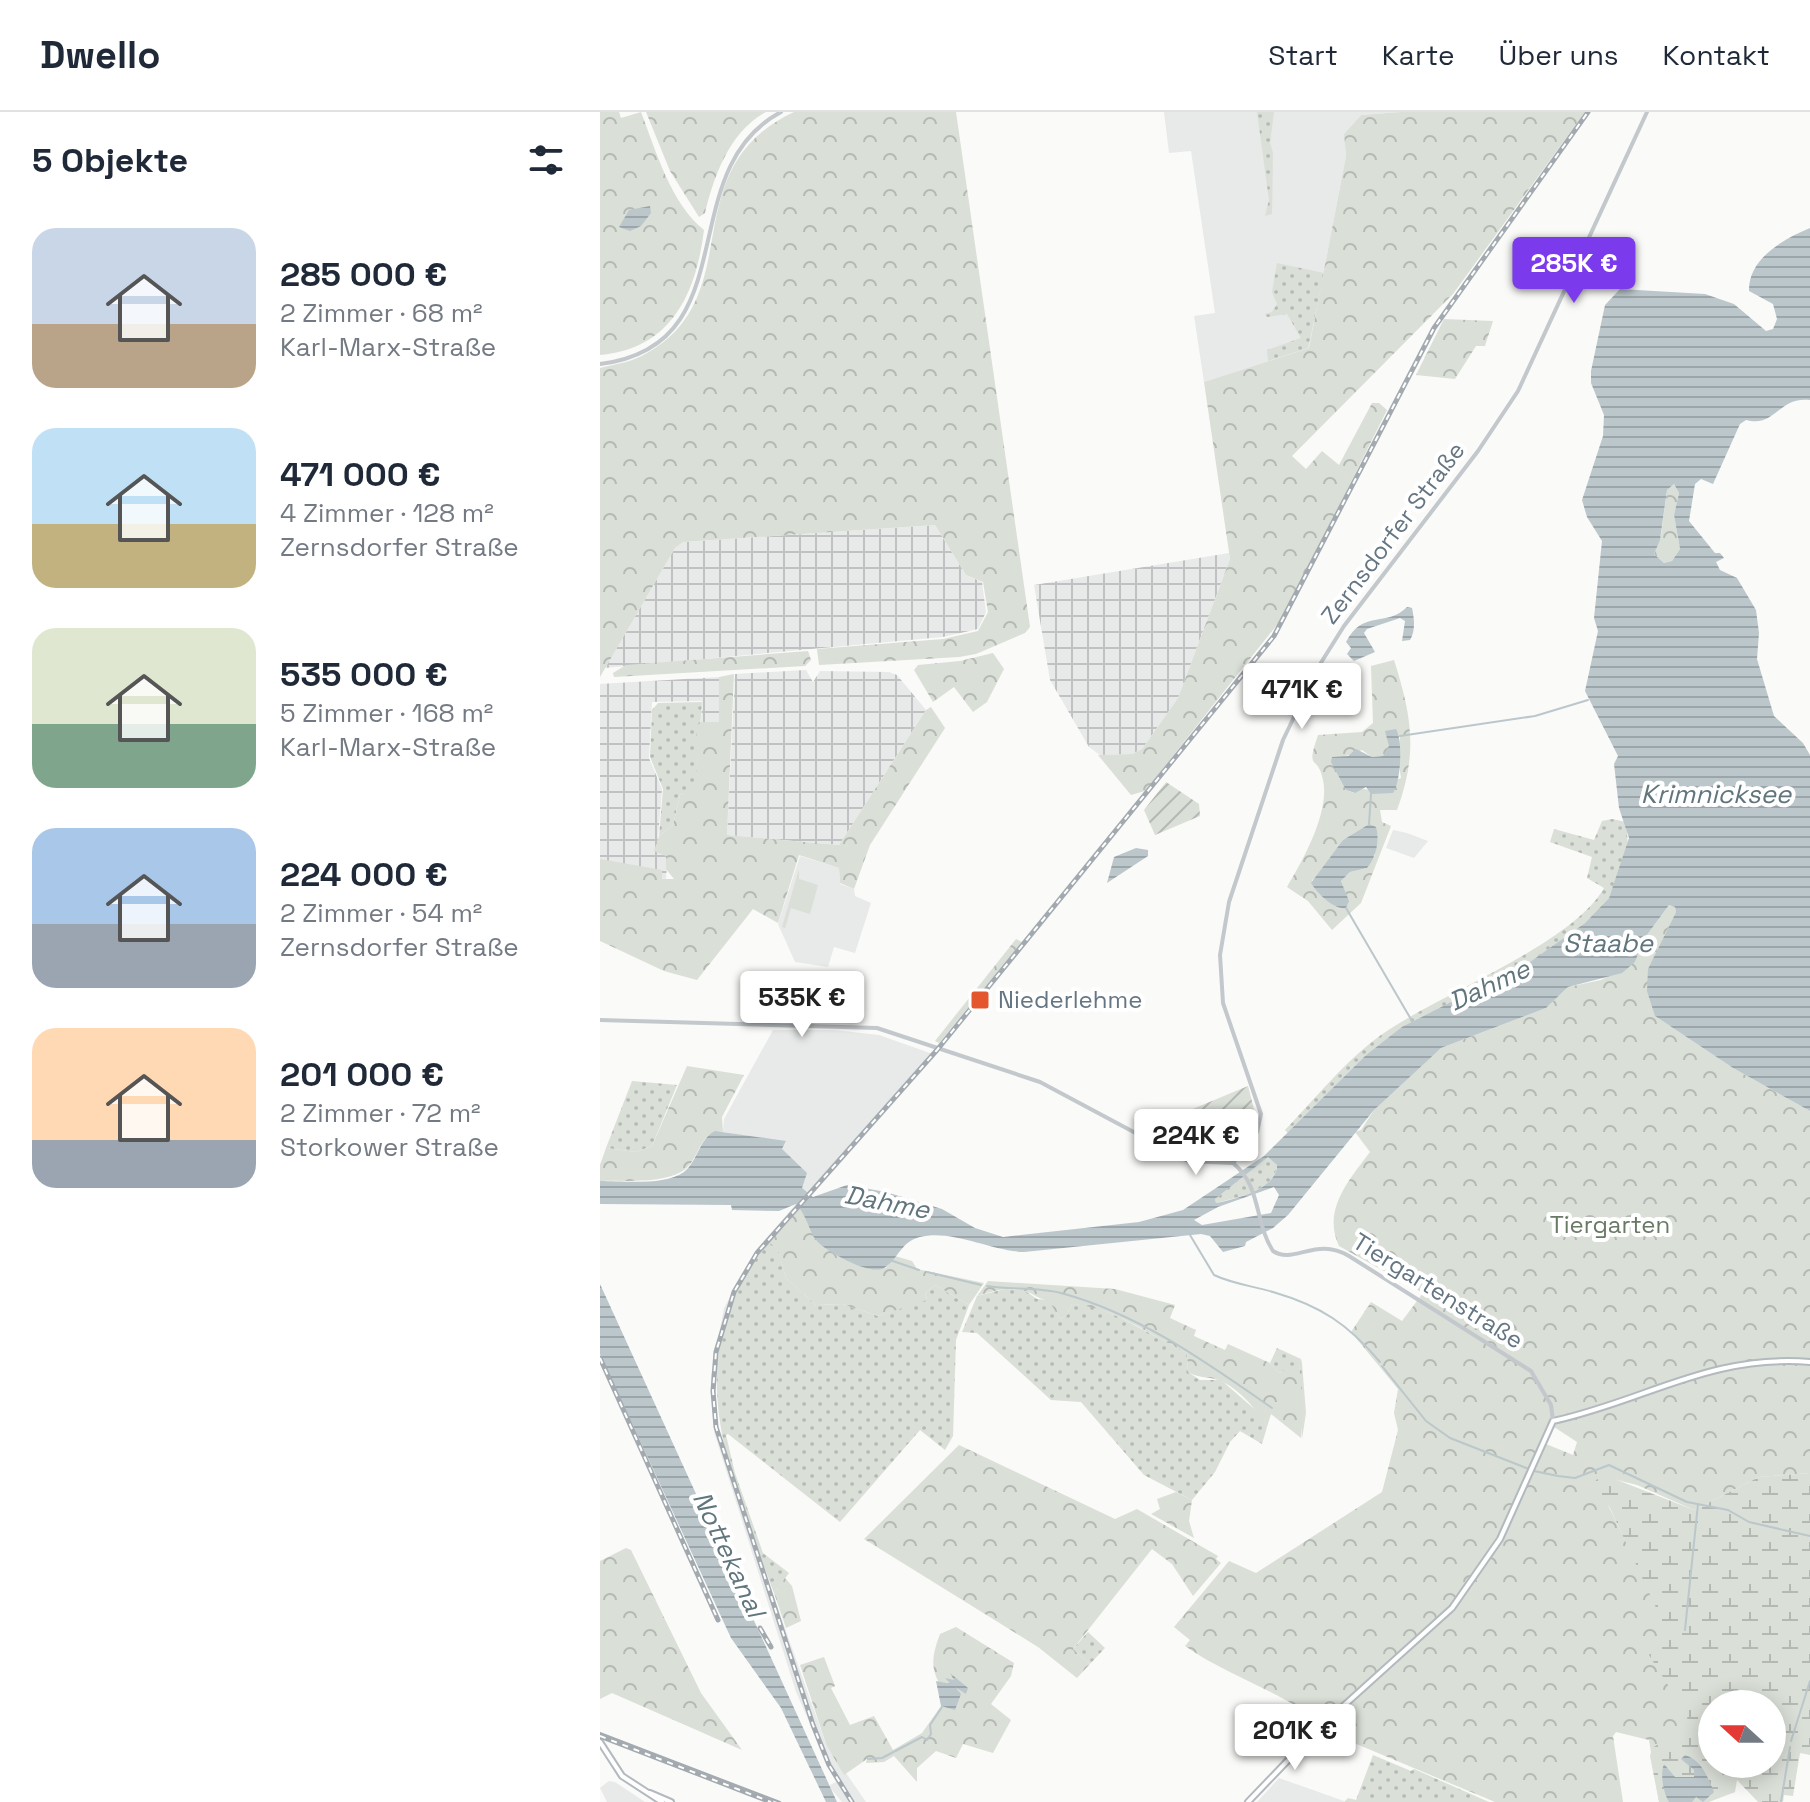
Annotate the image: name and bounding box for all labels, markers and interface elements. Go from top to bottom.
text: Dwello [40,31,160,79]
text: Start [1268,37,1338,73]
text: Karte [1382,37,1454,73]
text: Über uns [1498,37,1619,73]
text: Kontakt [1663,37,1770,73]
icon: filters [524,138,568,182]
text: 5 Objekte [32,139,188,182]
pin: 285K € [1509,237,1639,305]
text: 285K € [1530,246,1618,280]
text: 285 000 € [280,253,447,296]
icon: home [96,260,192,356]
text: 2 Zimmer · 68 m² [280,296,483,330]
text: Karl-Marx-Straße [280,330,496,364]
street label: Zernsdorfer Straße [1314,435,1471,630]
text: 471 000 € [280,453,440,496]
icon: home [96,460,192,556]
text: 4 Zimmer · 128 m² [280,496,494,530]
text: Zernsdorfer Straße [280,530,519,564]
text: 535 000 € [280,653,448,696]
icon: home [96,660,192,756]
pin: 471K € [1237,663,1367,731]
text: 471K € [1261,672,1343,706]
text: 5 Zimmer · 168 m² [280,696,493,730]
text: Karl-Marx-Straße [280,730,496,764]
water label: Krimnicksee [1641,777,1793,811]
text: 224 000 € [280,853,448,896]
icon: home [96,860,192,956]
text: 2 Zimmer · 54 m² [280,896,482,930]
water label: Staabe [1563,926,1655,960]
text: Zernsdorfer Straße [280,930,519,964]
water label: Dahme [1443,951,1537,1019]
pin: 535K € [737,971,867,1039]
text: 535K € [758,980,846,1014]
place label: Niederlehme [998,984,1142,1015]
marker: Niederlehme [969,989,991,1011]
text: 201 000 € [280,1053,444,1096]
icon: home [96,1060,192,1156]
text: 2 Zimmer · 72 m² [280,1096,481,1130]
pin: 224K € [1131,1109,1261,1177]
text: 224K € [1152,1118,1240,1152]
text: Storkower Straße [280,1130,499,1164]
water label: Dahme [842,1177,934,1227]
park label: Tiergarten [1550,1209,1670,1240]
street label: Tiergartenstraße [1347,1226,1529,1356]
water label: Nottekanal [685,1486,774,1625]
north arrow [1698,1690,1786,1778]
map controls [1698,1690,1786,1778]
pin: 201K € [1230,1704,1360,1772]
text: 201K € [1253,1713,1337,1747]

